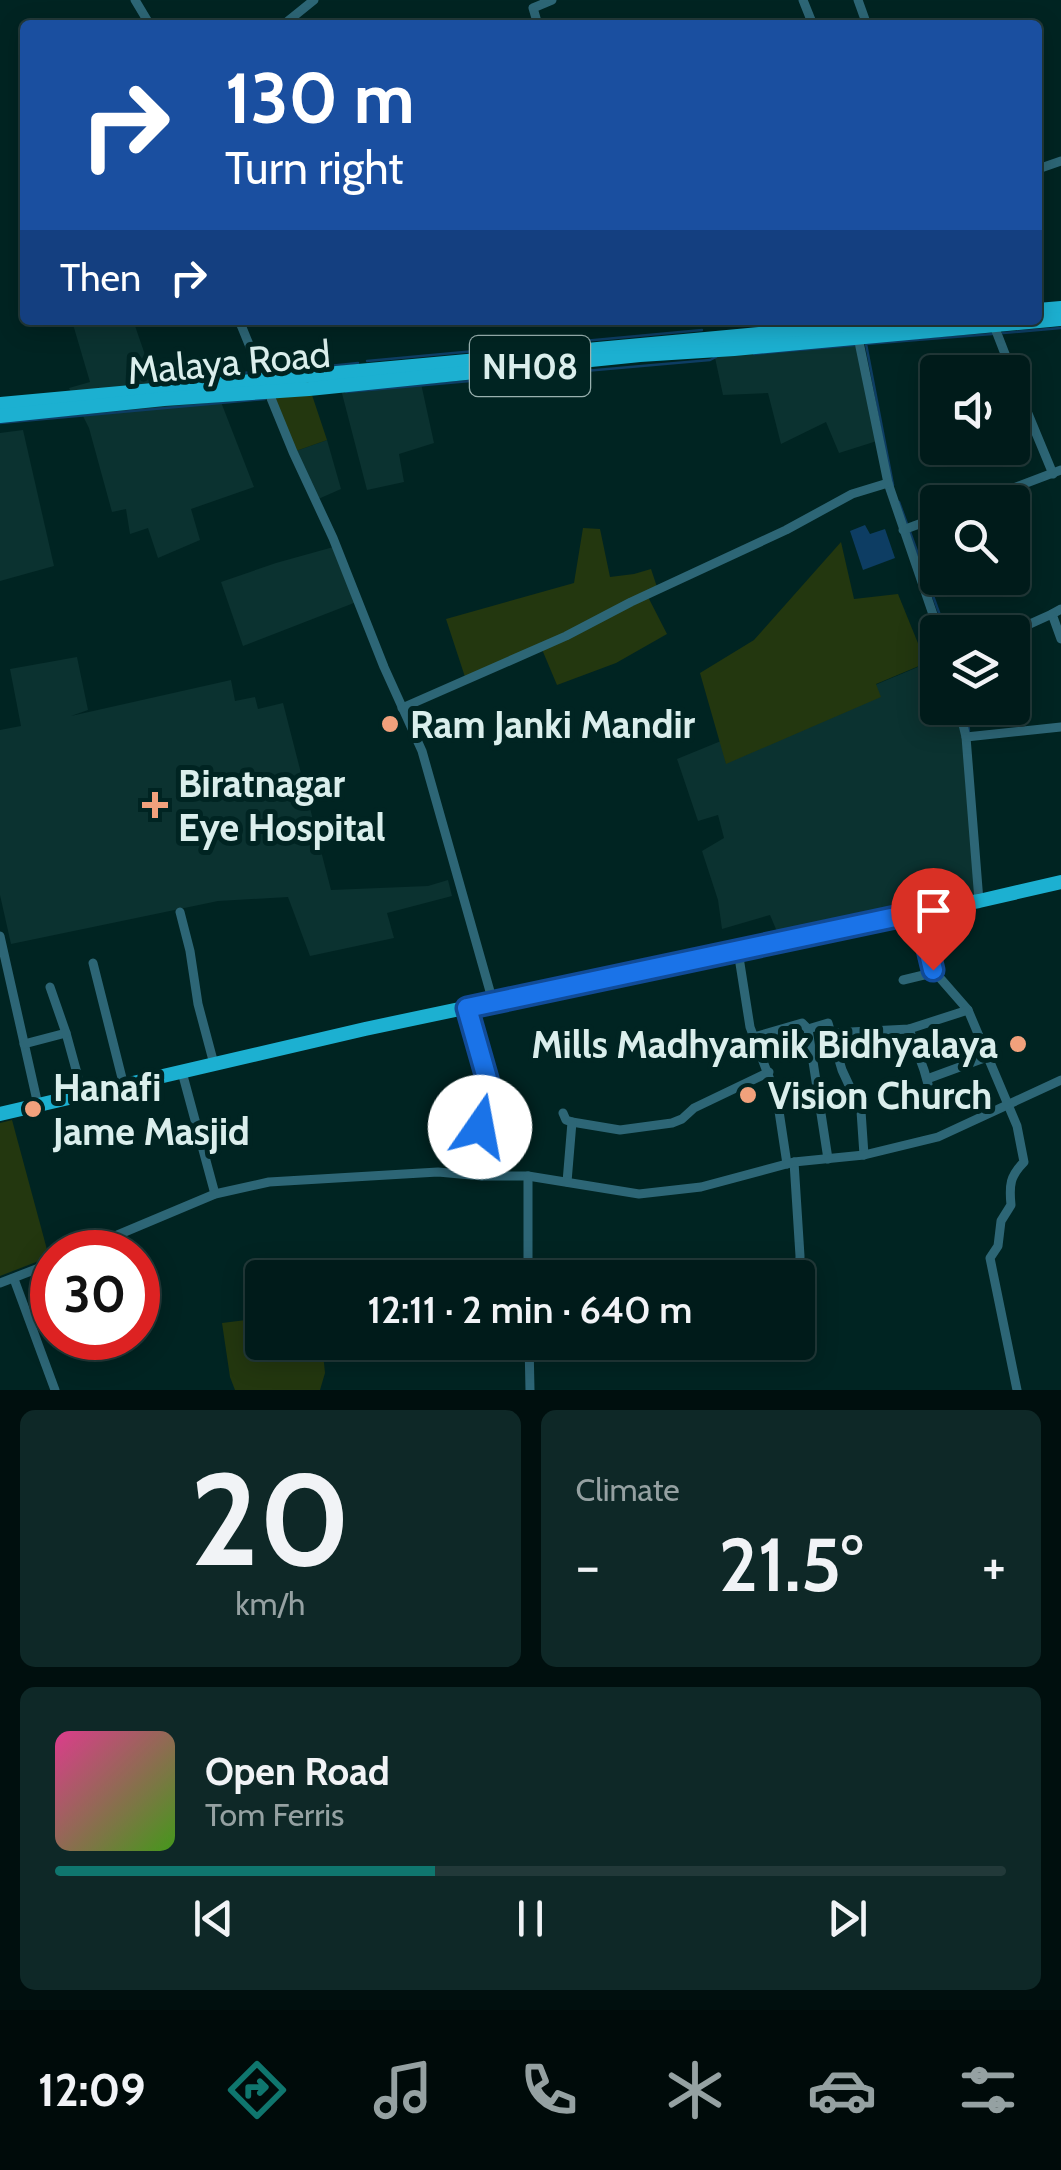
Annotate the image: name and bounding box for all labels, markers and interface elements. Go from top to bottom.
text: 130 m [225,55,415,141]
icon: right [60,60,190,190]
text: Turn right [225,141,404,195]
icon: right [161,250,216,305]
text: Then [60,254,141,301]
street label: Malaya Road [126,330,332,394]
road number: NH08 [470,336,590,396]
map controls [920,355,1030,725]
button: sound [920,355,1030,465]
button: search [920,485,1030,595]
button: layers [920,615,1030,725]
place label: Ram Janki Mandir [410,701,696,748]
marker: Ram Janki Mandir [379,713,401,735]
place label: Biratnagar Eye Hospital [178,760,385,851]
marker: Biratnagar Eye Hospital [142,792,168,818]
pin [891,868,976,971]
icon: arrive [906,883,961,938]
place label: Mills Madhyamik Bidhyalaya [531,1021,998,1068]
marker: Mills Madhyamik Bidhyalaya [1007,1033,1029,1055]
place label: Hanafi Jame Masjid [52,1064,250,1155]
place label: Vision Church [768,1072,992,1119]
position arrow [428,1075,532,1179]
marker: Vision Church [737,1084,759,1106]
marker: Hanafi Jame Masjid [22,1098,44,1120]
speed limit sign: 30 [30,1230,160,1360]
text: 12:11 · 2 min · 640 m [368,1286,692,1333]
text: 20 [190,1440,351,1598]
text: Climate [576,1470,680,1509]
text: 21.5° [719,1519,863,1610]
text: − [576,1532,600,1599]
text: + [982,1532,1006,1599]
text: km/h [235,1584,305,1623]
text: Open Road [205,1748,390,1795]
text: Tom Ferris [205,1795,344,1834]
icon: previous [186,1891,241,1946]
icon: pause [503,1891,558,1946]
icon: next [820,1891,875,1946]
icon: directions [222,2055,292,2125]
icon: music [368,2055,438,2125]
icon: phone [514,2055,584,2125]
icon: climate [660,2055,730,2125]
icon: car [807,2055,877,2125]
icon: filters [953,2055,1023,2125]
text: 12:09 [38,2063,146,2117]

